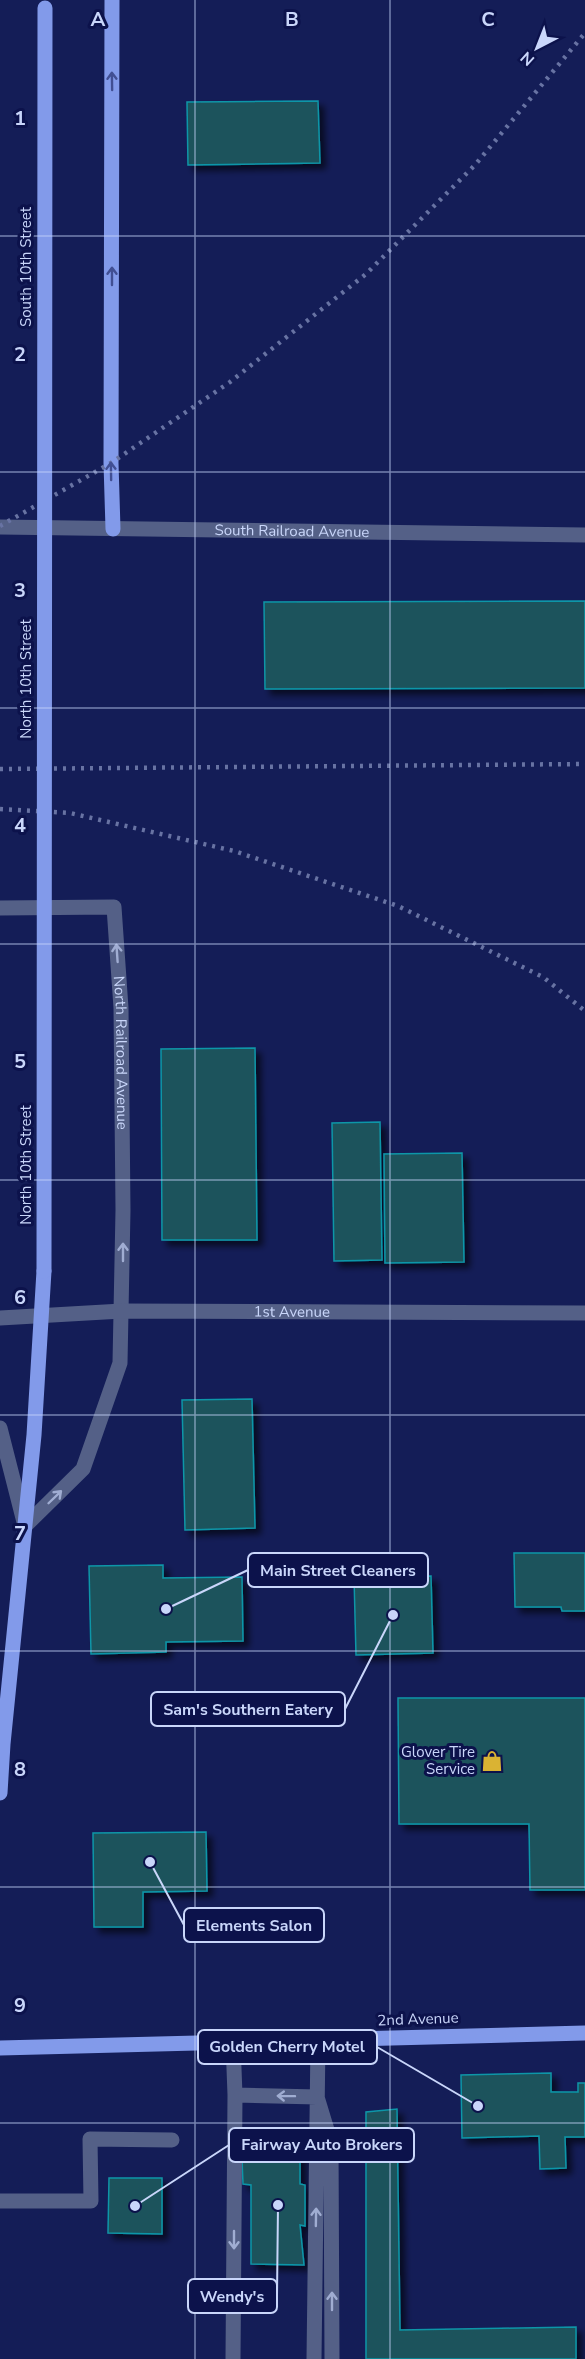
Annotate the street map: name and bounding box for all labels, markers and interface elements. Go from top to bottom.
text: A [91,6,106,33]
text: B [285,6,299,33]
text: C [481,6,495,33]
north arrow [507,18,567,78]
text: N [516,46,539,71]
one-way arrow [106,71,118,91]
text: 1 [14,105,26,132]
street label: South 10th Street [16,206,36,327]
one-way arrow [106,266,118,286]
text: 2 [14,341,26,368]
one-way arrow [106,461,117,481]
street label: South Railroad Avenue [214,520,370,542]
text: 3 [14,577,26,604]
street label: North 10th Street [16,619,36,739]
text: 4 [14,812,26,839]
one-way arrow [111,943,122,963]
street label: North Railroad Avenue [109,975,132,1130]
text: 5 [14,1048,26,1075]
street label: North 10th Street [16,1105,36,1225]
one-way arrow [117,1243,129,1263]
text: 6 [14,1284,26,1311]
street label: 1st Avenue [254,1302,330,1322]
one-way arrow [47,1489,62,1504]
text: 7 [14,1520,26,1547]
callout: Main Street Cleaners [248,1553,428,1587]
text: Main Street Cleaners [260,1560,416,1582]
callout: Sam's Southern Eatery [151,1692,345,1726]
text: Sam's Southern Eatery [163,1699,333,1721]
place label: Glover Tire Service [401,1742,475,1779]
shop icon: Glover Tire Service [480,1749,504,1773]
text: 8 [14,1756,26,1783]
callout: Elements Salon [184,1908,324,1942]
text: Elements Salon [196,1915,312,1937]
text: 9 [14,1992,26,2019]
street label: 2nd Avenue [377,2008,459,2030]
callout: Golden Cherry Motel [198,2030,377,2064]
text: Golden Cherry Motel [209,2036,365,2058]
one-way arrow [276,2090,296,2102]
callout: Fairway Auto Brokers [229,2128,414,2162]
text: Fairway Auto Brokers [241,2134,403,2156]
one-way arrow [310,2207,321,2227]
one-way arrow [228,2229,240,2249]
callout: Wendy's [188,2279,277,2313]
text: Wendy's [200,2286,264,2308]
one-way arrow [326,2291,338,2311]

